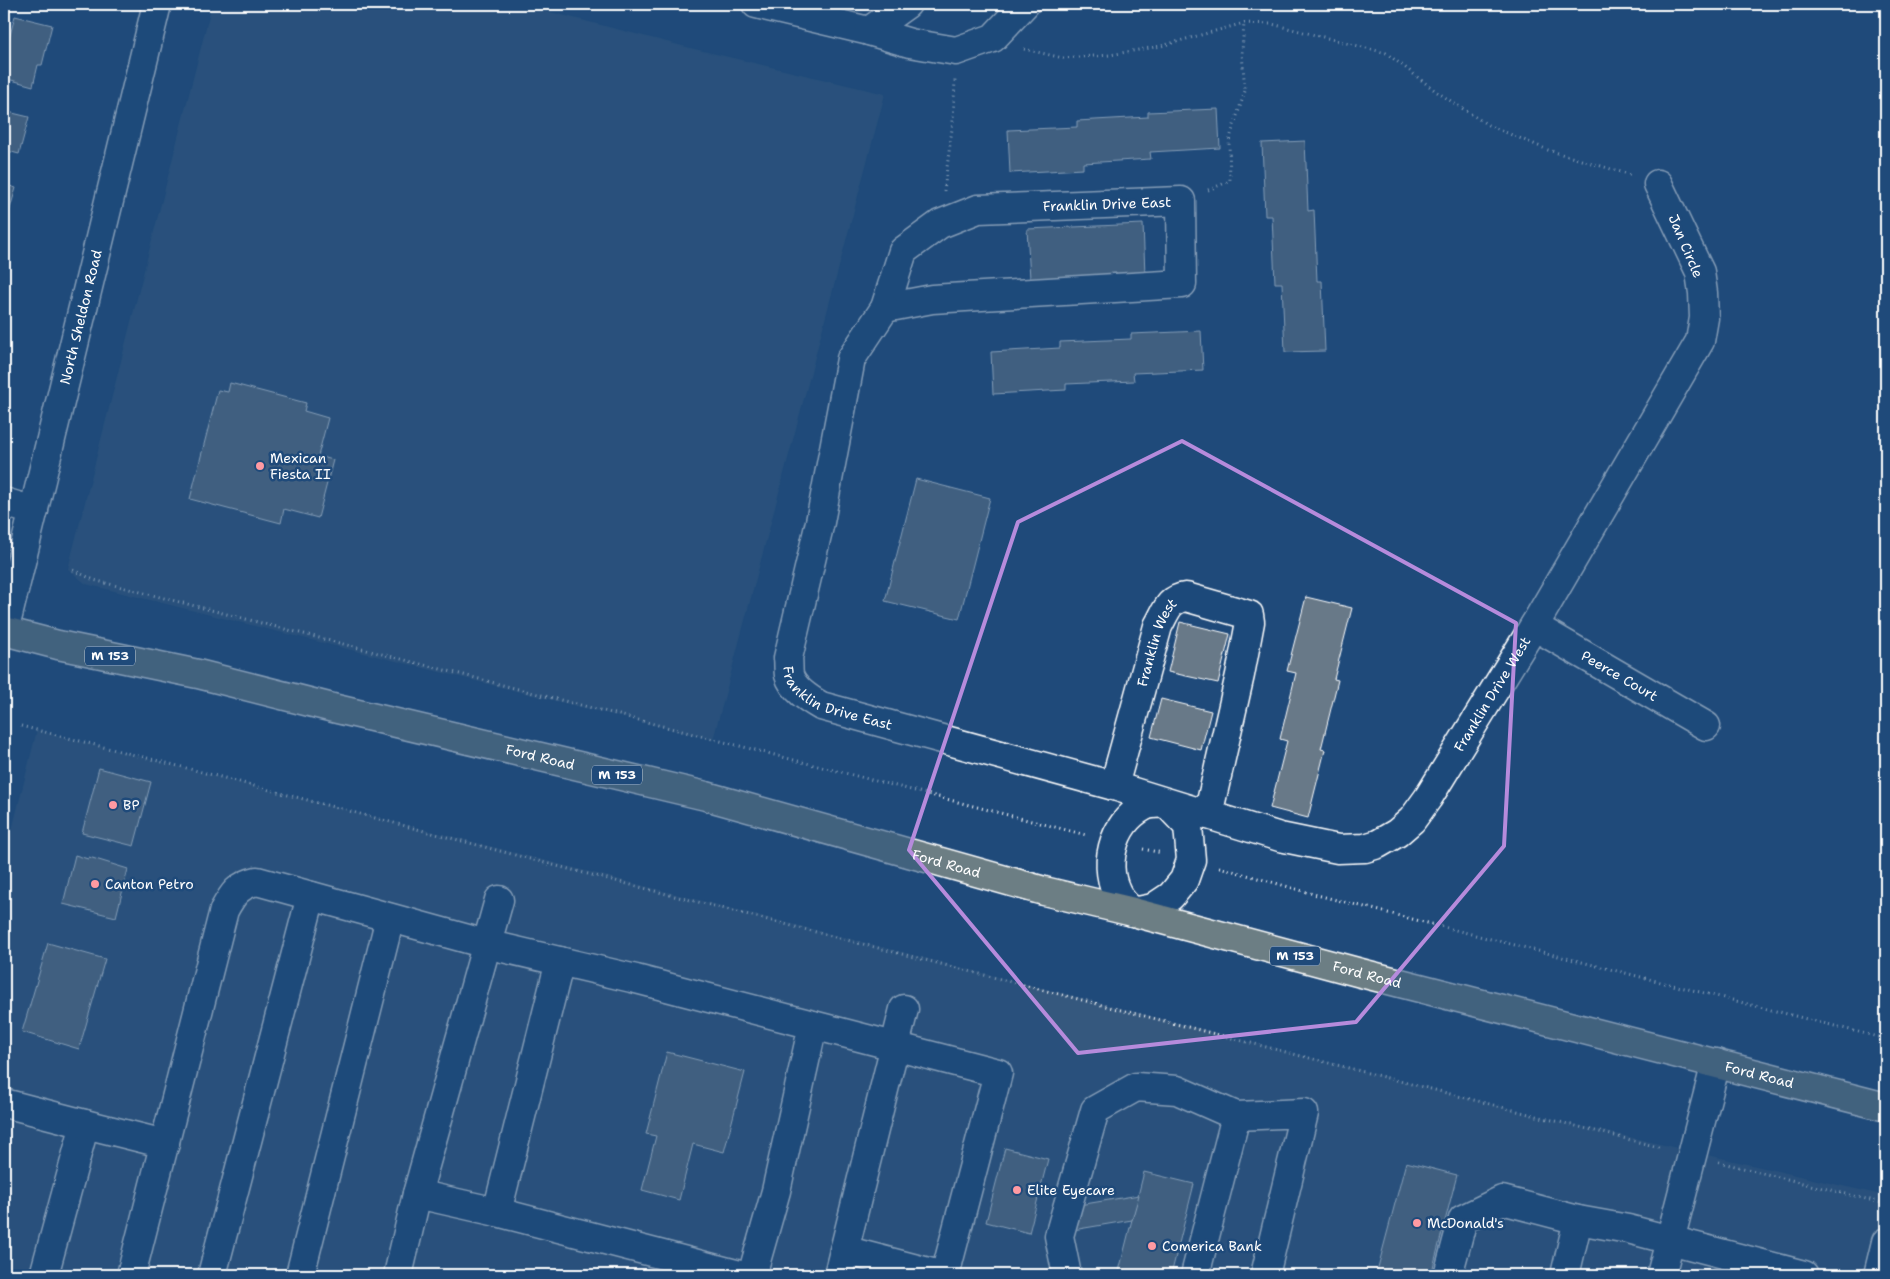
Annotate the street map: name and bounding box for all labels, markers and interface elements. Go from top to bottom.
street label: Franklin Drive East [1043,193,1171,215]
street label: Jan Circle [1665,212,1707,281]
street label: North Sheldon Road [56,248,106,387]
place label: Mexican Fiesta II [270,449,331,483]
marker: Mexican Fiesta II [254,460,266,472]
street label: Franklin West [1133,594,1180,688]
street label: Franklin Drive West [1450,633,1534,755]
road number: M 153 [85,646,135,666]
street label: Peerce Court [1578,646,1661,705]
street label: Franklin Drive East [779,666,894,734]
street label: Ford Road [504,740,577,774]
road number: M 153 [592,766,642,784]
place label: BP [123,796,140,814]
marker: BP [107,799,119,811]
street label: Ford Road [910,845,983,882]
place label: Canton Petro [105,875,194,893]
marker: Canton Petro [89,878,101,890]
road number: M 153 [1270,946,1320,966]
street label: Ford Road [1331,957,1404,992]
street label: Ford Road [1723,1057,1796,1092]
place label: Elite Eyecare [1027,1181,1115,1199]
marker: Elite Eyecare [1011,1184,1023,1196]
place label: McDonald's [1427,1214,1504,1232]
marker: McDonald's [1411,1217,1423,1229]
place label: Comerica Bank [1162,1237,1262,1255]
marker: Comerica Bank [1146,1240,1158,1252]

